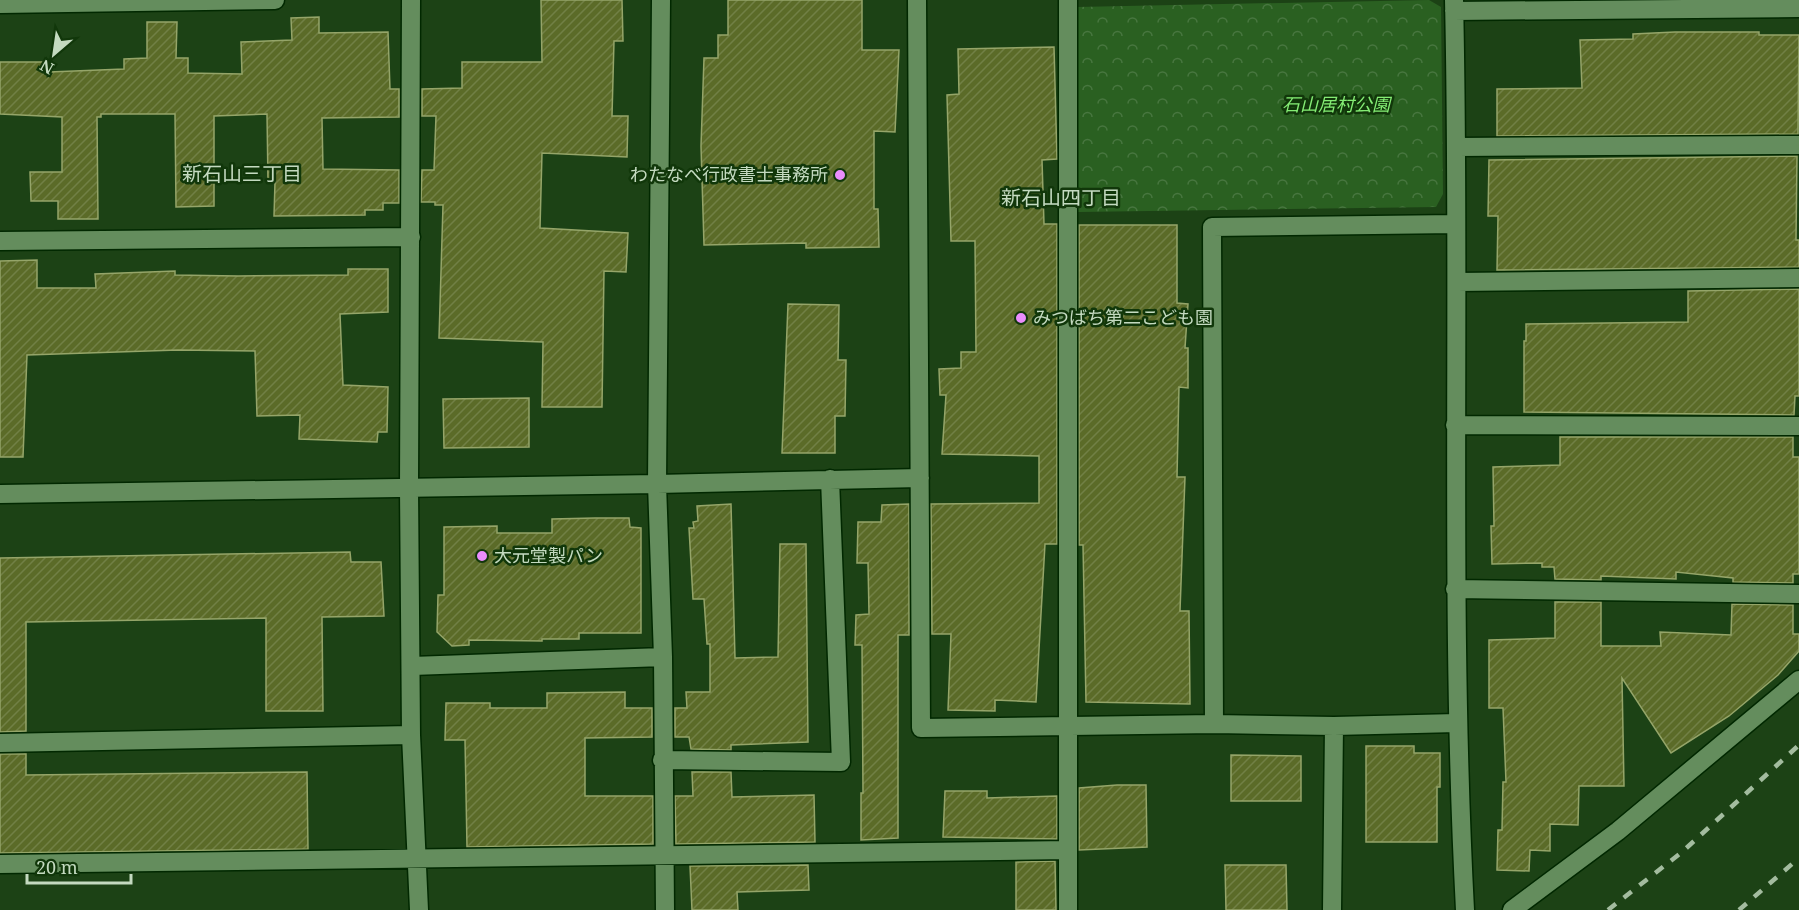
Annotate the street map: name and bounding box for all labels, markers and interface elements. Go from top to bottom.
north arrow [24,24,84,84]
text: N [36,54,58,80]
park label: 石山居村公園 [1282,92,1393,116]
district label: 新石山三丁目 [182,160,302,187]
place label: わたなべ行政書士事務所 [630,162,828,186]
marker: わたなべ行政書士事務所 [833,168,847,182]
district label: 新石山四丁目 [1001,184,1121,211]
place label: みつばち第二こども園 [1033,305,1213,329]
marker: みつばち第二こども園 [1014,311,1028,325]
place label: 大元堂製パン [494,543,603,567]
marker: 大元堂製パン [475,549,489,563]
scale bar [27,847,130,885]
text: 20 m [36,855,78,879]

